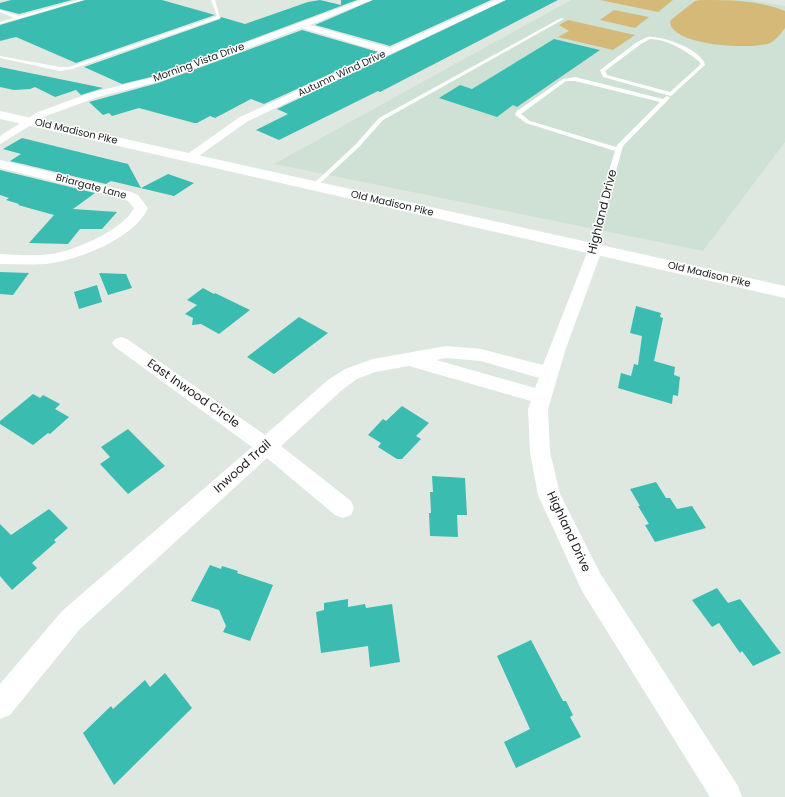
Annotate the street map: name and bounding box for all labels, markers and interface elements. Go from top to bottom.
street label: Morning Vista Drive [152,41,246,85]
street label: Autumn Wind Drive [296,48,388,100]
street label: Old Madison Pike [33,117,119,147]
street label: Highland Drive [585,168,621,256]
street label: Briargate Lane [54,172,128,202]
street label: Old Madison Pike [349,189,435,219]
street label: Old Madison Pike [666,260,752,290]
street label: East Inwood Circle [144,357,242,431]
street label: Inwood Trail [211,438,275,496]
street label: Highland Drive [543,489,593,575]

